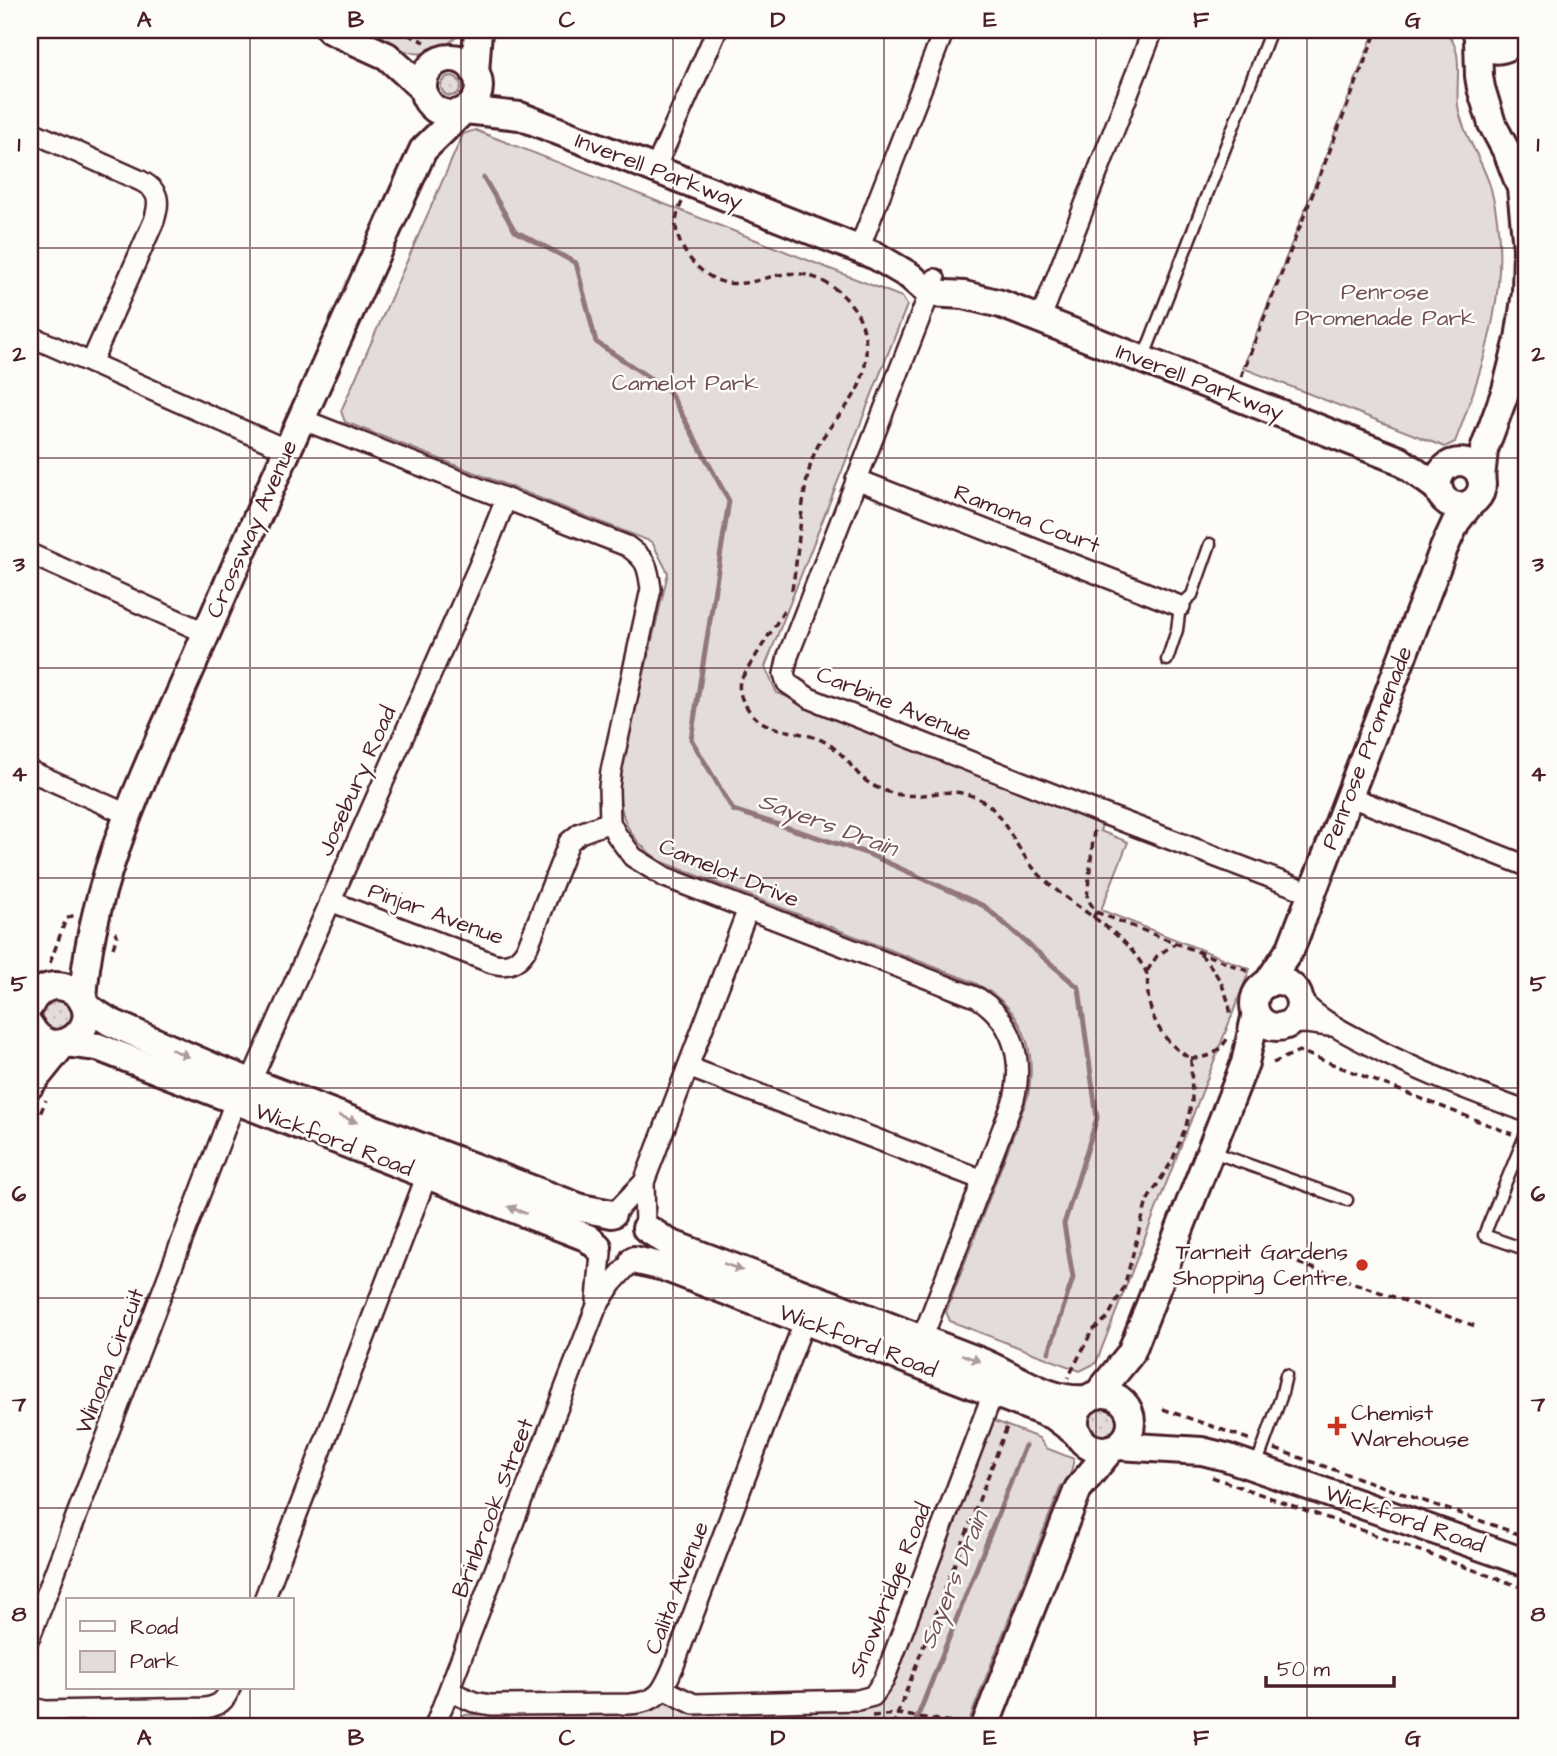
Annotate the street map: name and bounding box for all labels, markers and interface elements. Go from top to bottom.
text: A [137,4,152,36]
text: B [348,4,365,36]
text: C [559,4,576,36]
text: D [771,4,786,36]
text: E [983,4,997,36]
text: F [1193,4,1210,36]
text: G [1405,4,1421,36]
street label: Inverell Parkway [570,124,748,219]
text: 1 [18,128,21,160]
text: 1 [1537,128,1540,160]
park label: Penrose Promenade Park [1295,276,1475,334]
street label: Inverell Parkway [1111,335,1289,430]
text: 2 [11,338,26,370]
text: 2 [1530,338,1545,370]
park label: Camelot Park [612,367,758,399]
street label: Crossway Avenue [198,435,307,624]
street label: Ramona Court [949,476,1105,562]
text: 3 [12,548,25,580]
text: 3 [1531,548,1544,580]
street label: Penrose Promenade [1313,642,1421,854]
street label: Carbine Avenue [812,658,976,750]
street label: Josebury Road [310,701,405,861]
text: 4 [11,758,27,790]
text: 4 [1530,758,1546,790]
water label: Sayers Drain [754,784,904,867]
street label: Camelot Drive [654,830,804,916]
street label: Pinjar Avenue [364,875,508,953]
text: 5 [11,968,28,1000]
text: 5 [1530,968,1547,1000]
one-way arrow [170,1048,191,1059]
street label: Wickford Road [250,1095,418,1185]
one-way arrow [337,1113,358,1124]
text: 6 [12,1178,27,1210]
text: 6 [1531,1178,1546,1210]
one-way arrow [506,1205,527,1216]
place label: Tarneit Gardens Shopping Centre [1173,1236,1348,1295]
marker: Tarneit Gardens Shopping Centre [1354,1257,1370,1273]
one-way arrow [723,1262,744,1273]
street label: Winona Circuit [68,1283,153,1438]
street label: Wickford Road [774,1296,942,1386]
one-way arrow [960,1353,981,1364]
text: 7 [11,1388,27,1420]
text: 7 [1530,1388,1546,1420]
place label: Chemist Warehouse [1351,1397,1469,1455]
street label: Brinbrook Street [444,1413,542,1602]
marker: Chemist Warehouse [1329,1418,1345,1434]
street label: Wickford Road [1321,1477,1489,1561]
street label: Snowbridge Road [841,1498,940,1682]
water label: Sayers Drain [911,1504,998,1654]
street label: Calita Avenue [637,1517,717,1659]
text: 8 [12,1598,27,1630]
legend [66,1598,294,1690]
text: 8 [1531,1598,1546,1630]
text: Road [130,1613,178,1642]
scale bar [1266,1644,1394,1688]
text: Park [130,1647,179,1676]
text: 50 m [1277,1655,1331,1684]
text: A [137,1722,152,1754]
text: B [348,1722,365,1754]
text: C [559,1722,576,1754]
text: D [771,1722,786,1754]
text: E [983,1722,997,1754]
text: F [1193,1722,1210,1754]
text: G [1405,1722,1421,1754]

